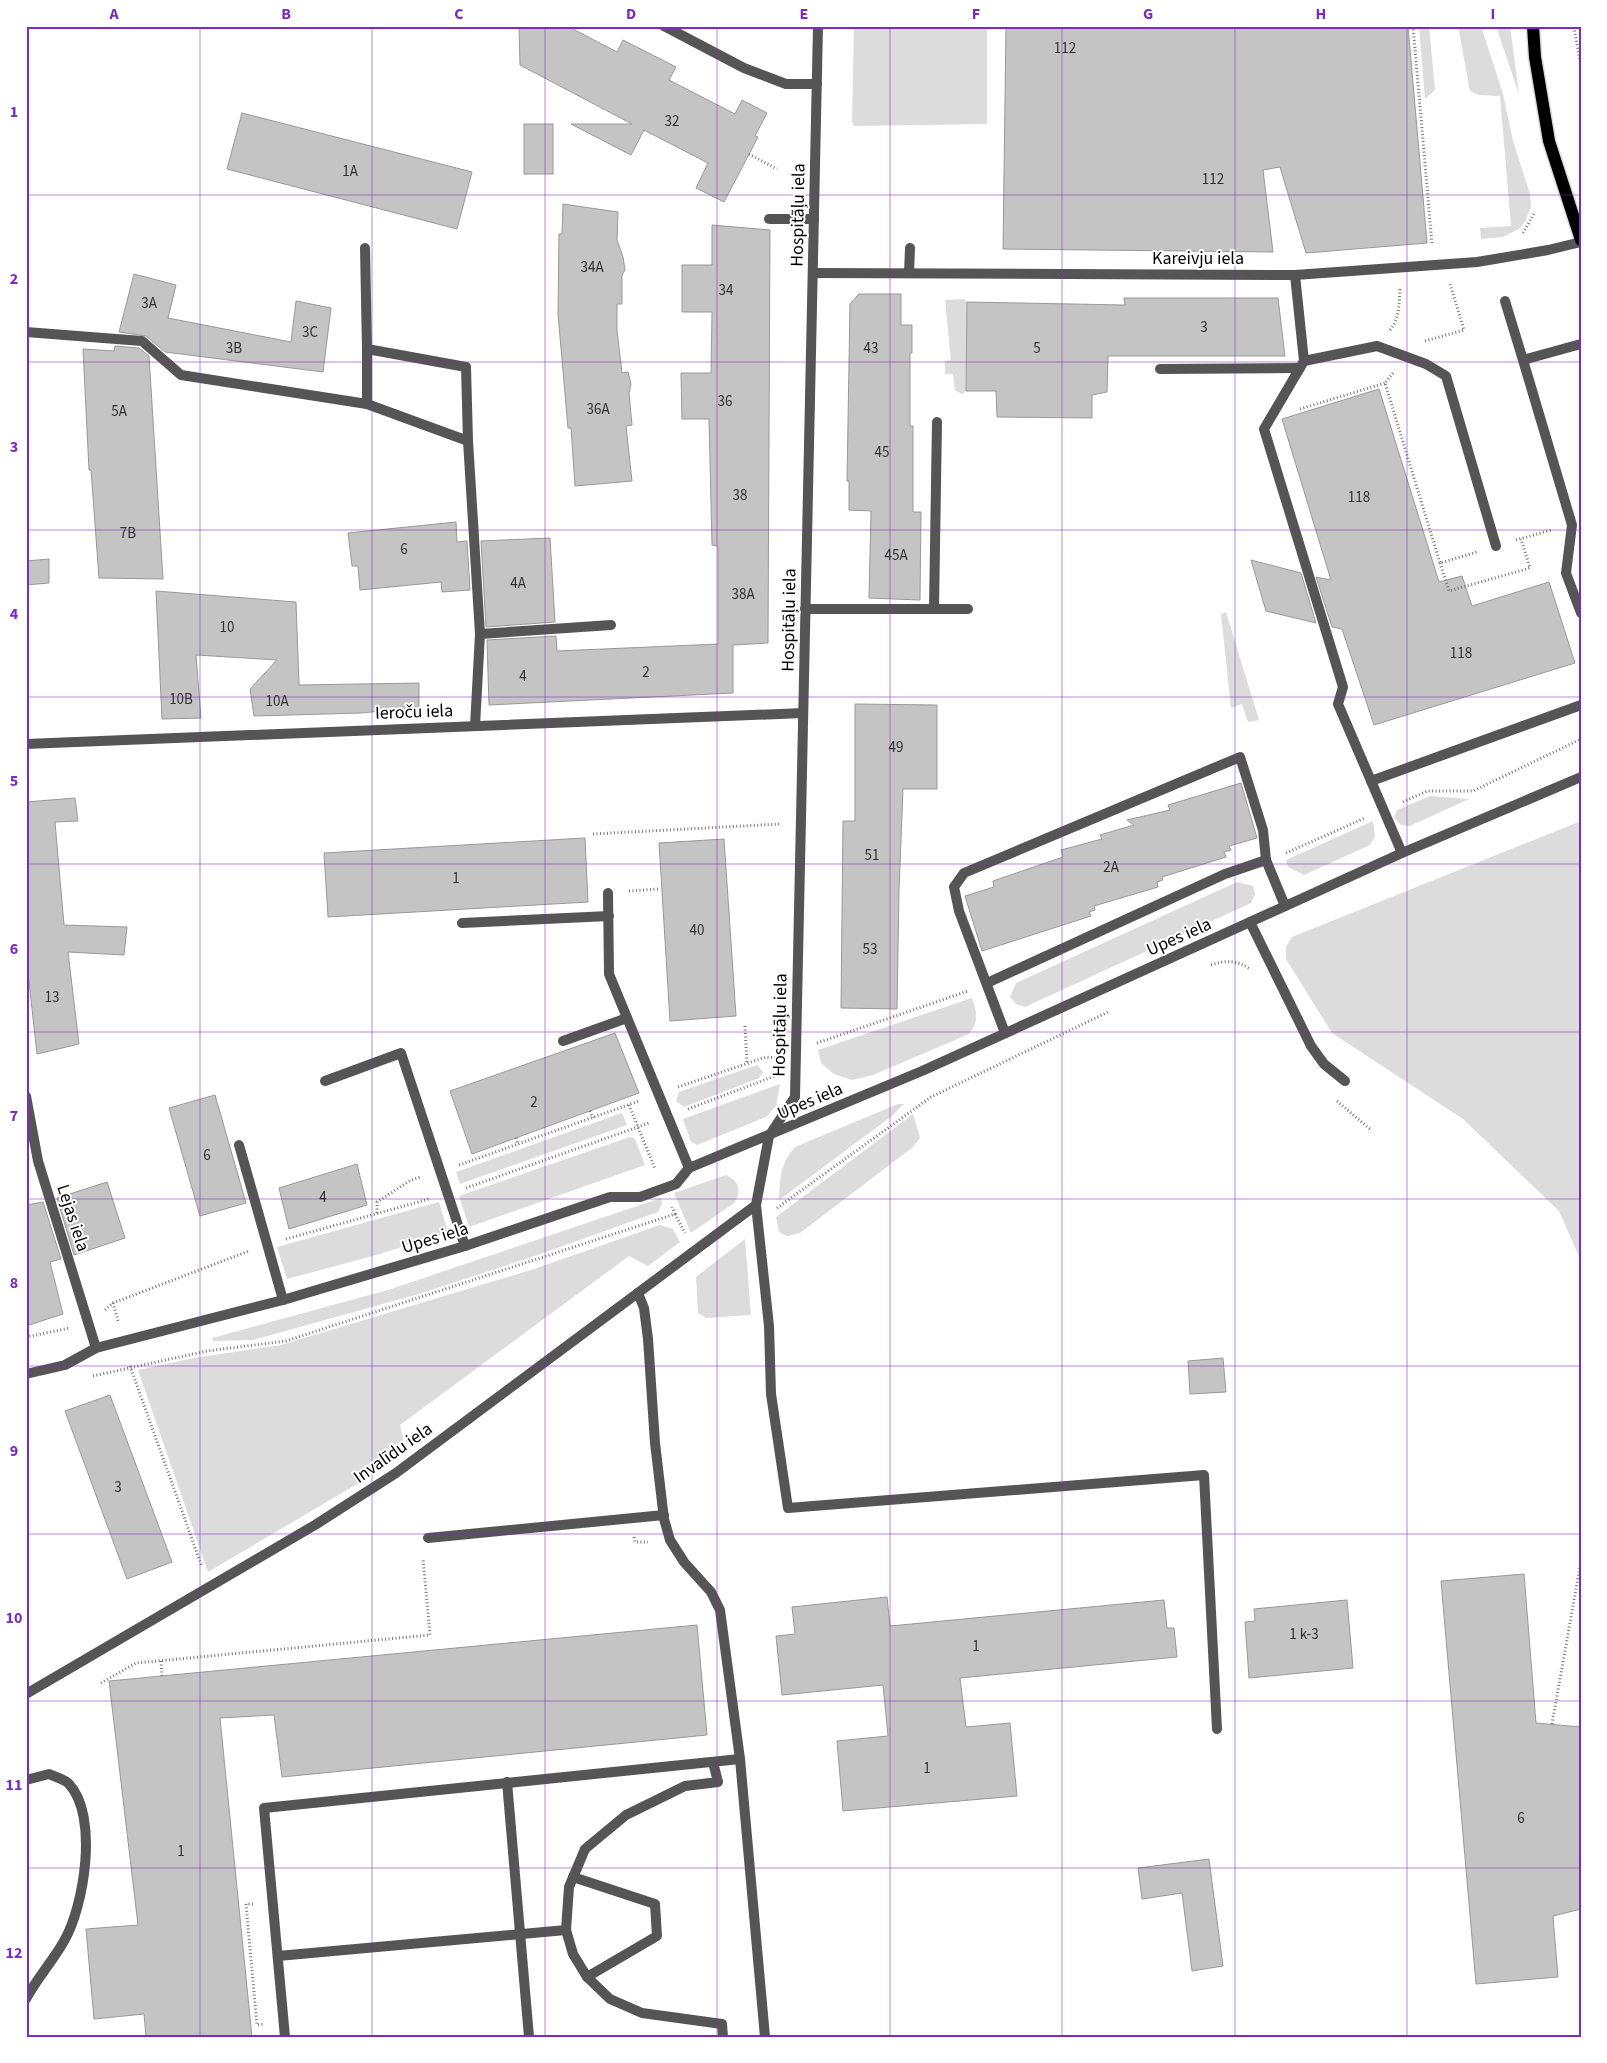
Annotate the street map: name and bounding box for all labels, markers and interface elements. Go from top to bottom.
text: A [108,3,119,25]
text: B [281,3,291,25]
text: C [454,3,464,25]
text: D [626,3,636,25]
text: E [800,3,808,25]
text: F [972,3,980,25]
text: G [1143,3,1153,25]
text: H [1316,3,1326,25]
text: I [1491,3,1495,25]
house number: 112 [1054,38,1076,59]
text: 1 [10,101,18,123]
house number: 32 [665,111,679,132]
house number: 1A [342,161,359,182]
street label: Hospitāļu iela [785,163,811,267]
house number: 112 [1202,169,1224,190]
street label: Kareivju iela [1152,246,1244,271]
house number: 34A [580,257,604,278]
text: 2 [10,268,18,290]
house number: 34 [719,280,734,301]
house number: 3A [141,293,158,314]
house number: 3 [1200,317,1208,338]
house number: 3C [302,322,318,343]
house number: 3B [226,338,242,359]
house number: 43 [864,338,878,359]
house number: 5 [1033,338,1041,359]
house number: 36 [718,391,732,412]
house number: 36A [586,399,610,420]
house number: 5A [111,401,128,422]
text: 3 [10,436,18,458]
house number: 45 [875,442,889,463]
house number: 38 [733,485,747,506]
house number: 118 [1348,487,1370,508]
house number: 7B [120,523,136,544]
house number: 6 [400,539,408,560]
house number: 45A [884,545,908,566]
street label: Hospitāļu iela [776,568,802,672]
house number: 4A [510,573,527,594]
house number: 38A [731,584,755,605]
text: 4 [10,603,19,625]
house number: 10 [220,617,234,638]
house number: 118 [1450,643,1472,664]
house number: 2 [642,662,650,683]
house number: 4 [519,666,527,687]
house number: 10B [169,689,193,710]
house number: 10A [265,691,289,712]
street label: Ieroču iela [375,698,453,726]
house number: 49 [889,737,903,758]
text: 5 [10,770,18,792]
house number: 51 [865,845,879,866]
house number: 2A [1103,857,1120,878]
house number: 1 [452,868,460,889]
street label: Upes iela [1143,912,1215,962]
house number: 40 [690,920,704,941]
text: 6 [10,938,18,960]
house number: 53 [863,939,877,960]
street label: Hospitāļu iela [767,973,793,1077]
house number: 13 [45,987,59,1008]
street label: Upes iela [773,1076,847,1126]
house number: 2 [530,1092,538,1113]
text: 7 [10,1105,18,1127]
house number: 6 [203,1145,211,1166]
street label: Lejas iela [50,1181,96,1255]
house number: 4 [319,1187,327,1208]
street label: Upes iela [398,1216,472,1260]
text: 8 [10,1272,18,1294]
street label: Invalīdu iela [349,1417,437,1489]
text: 9 [10,1440,18,1462]
house number: 3 [114,1477,122,1498]
text: 10 [6,1607,22,1629]
house number: 1 k-3 [1289,1624,1319,1645]
house number: 1 [972,1636,980,1657]
house number: 1 [923,1758,931,1779]
text: 11 [6,1774,22,1796]
house number: 6 [1517,1808,1525,1829]
house number: 1 [177,1841,185,1862]
text: 12 [6,1942,22,1964]

